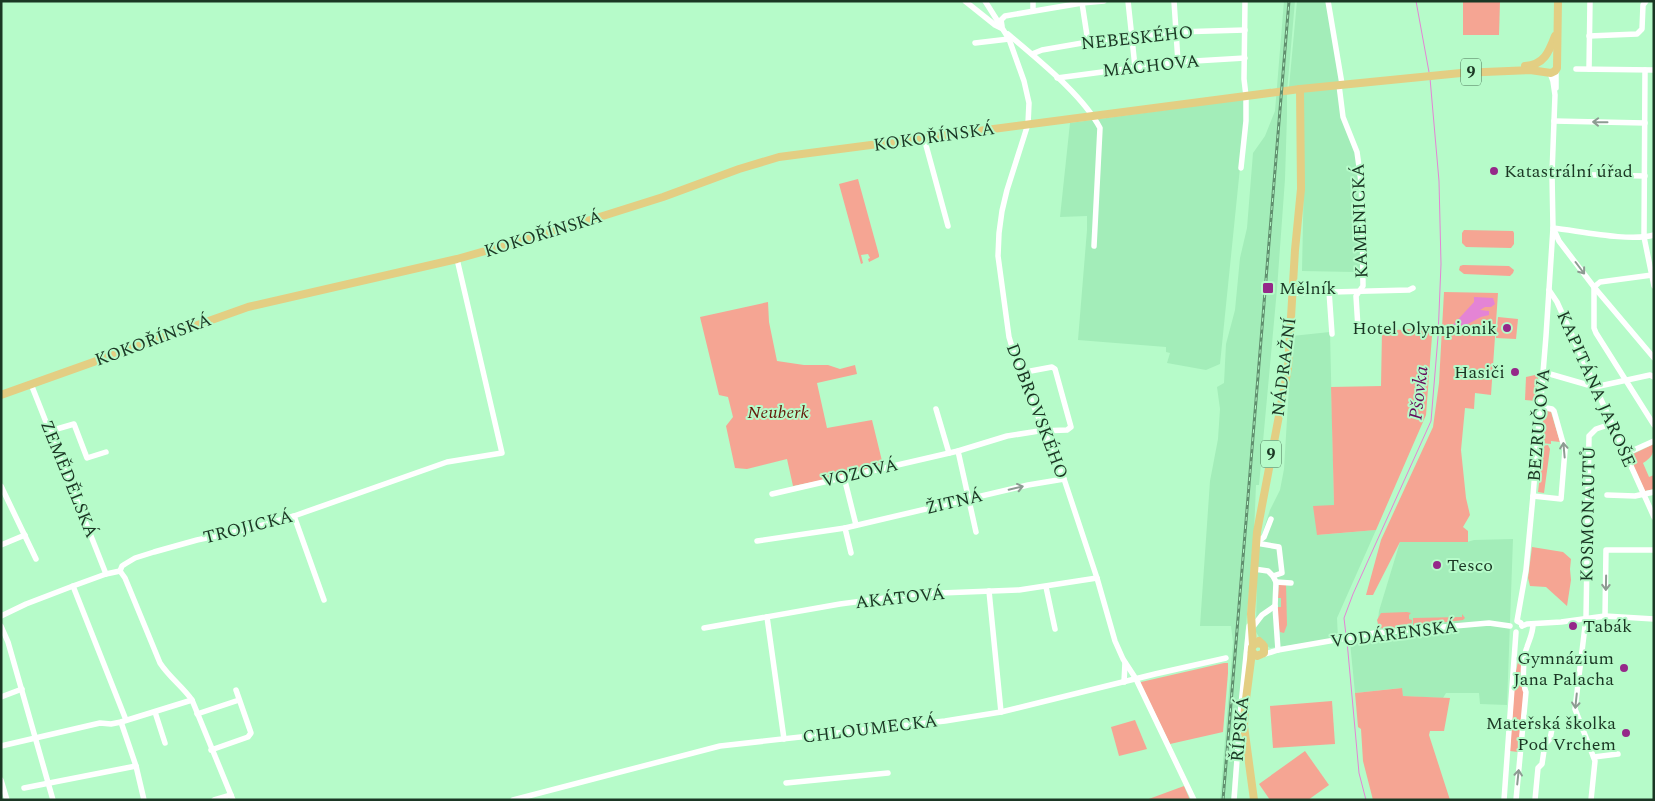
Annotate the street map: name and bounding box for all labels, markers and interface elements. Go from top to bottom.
street label: NEBESKÉHO [1079,19,1195,57]
street label: MÁCHOVA [1101,47,1201,85]
road number: 9 [1461,58,1481,86]
street label: KOKOŘÍNSKÁ [872,115,996,159]
one-way arrow [1592,117,1608,127]
place label: Katastrální úřad [1504,158,1633,185]
street label: KAMENICKÁ [1344,163,1376,279]
marker: Katastrální úřad [1488,165,1500,177]
street label: KOKOŘÍNSKÁ [481,203,605,265]
one-way arrow [1574,261,1585,274]
place label: Mělník [1279,275,1336,302]
marker: Mělník [1261,281,1275,295]
street label: KOKOŘÍNSKÁ [91,306,215,374]
street label: KAPITÁNA JAROŠE [1549,306,1643,472]
place label: Hotel Olympionik [1352,315,1497,342]
street label: NÁDRAŽNÍ [1265,316,1303,418]
marker: Hotel Olympionik [1501,322,1513,334]
street label: DOBROVSKÉHO [999,339,1075,483]
place label: Hasiči [1454,359,1505,386]
water label: Pšovka [1401,364,1437,422]
marker: Hasiči [1509,366,1521,378]
street label: BEZRUČOVA [1521,367,1557,483]
park label: Neuberk [747,399,809,426]
street label: ZEMĚDĚLSKÁ [33,416,105,542]
road number: 9 [1261,440,1281,468]
one-way arrow [1559,443,1569,459]
street label: KOSMONAUTŮ [1573,446,1603,582]
street label: VOZOVÁ [819,451,901,495]
street label: ŽITNÁ [923,482,985,522]
one-way arrow [1008,483,1024,492]
street label: TROJICKÁ [200,503,296,551]
place label: Tesco [1447,552,1493,579]
marker: Tesco [1431,559,1443,571]
one-way arrow [1601,574,1611,590]
street label: AKÁTOVÁ [854,580,946,616]
street label: VODÁRENSKÁ [1329,613,1459,655]
place label: Tabák [1583,613,1632,640]
marker: Tabák [1567,620,1579,632]
place label: Gymnázium Jana Palacha [1513,645,1614,693]
marker: Gymnázium Jana Palacha [1618,662,1630,674]
one-way arrow [1571,693,1581,709]
street label: ŘÍPSKÁ [1224,695,1256,763]
street label: CHLOUMECKÁ [801,707,939,751]
place label: Mateřská školka Pod Vrchem [1486,710,1616,758]
marker: Mateřská školka Pod Vrchem [1620,727,1632,739]
one-way arrow [1513,769,1523,785]

